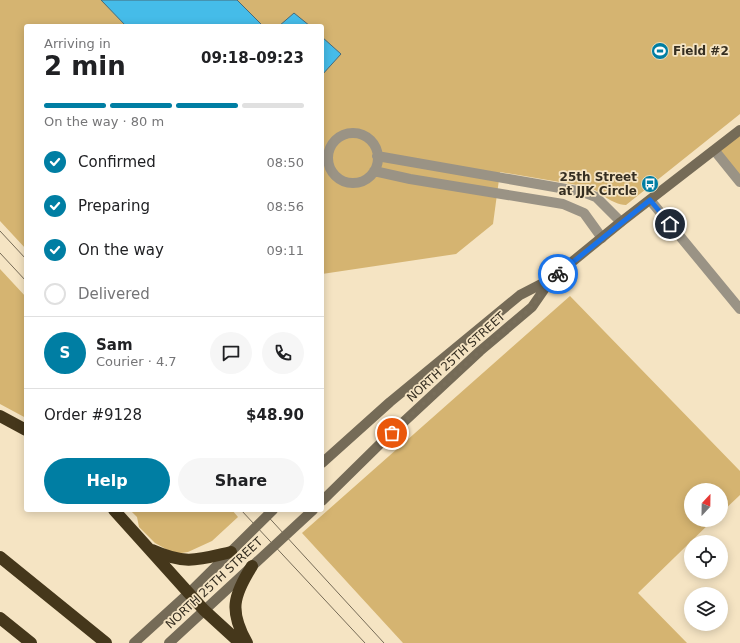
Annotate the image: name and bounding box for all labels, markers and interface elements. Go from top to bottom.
text: Arriving in [44,36,111,51]
sports icon: Field #2 [650,41,670,61]
place label: Field #2 [673,44,729,58]
text: 09:18–09:23 [201,49,304,67]
text: 2 min [44,51,126,81]
text: On the way · 80 m [44,114,164,129]
icon: check [44,151,66,173]
text: Confirmed [78,153,156,171]
text: 08:50 [267,155,304,170]
place label: 25th Street at JJK Circle [558,170,637,198]
bus stop icon: 25th Street at JJK Circle [640,174,660,194]
icon: check [44,195,66,217]
text: Preparing [78,197,150,215]
text: 08:56 [267,199,304,214]
pin [653,207,687,241]
icon: home [659,213,681,235]
icon: check [44,239,66,261]
text: On the way [78,241,164,259]
text: 09:11 [267,243,304,258]
courier [538,254,578,294]
icon: bike [547,263,569,285]
text: Delivered [78,285,150,303]
street label: NORTH 25TH STREET [404,309,508,405]
button: chat [210,332,252,374]
button: phone [262,332,304,374]
text: Sam [96,336,133,354]
text: S [60,344,70,362]
text: Courier · 4.7 [96,354,177,369]
text: Order #9128 [44,406,142,424]
text: $48.90 [246,406,304,424]
pin [375,416,409,450]
icon: bag [381,422,403,444]
button: Help [44,458,170,504]
button: Share [178,458,304,504]
north arrow [684,483,728,527]
map controls [684,483,728,631]
street label: NORTH 25TH STREET [163,534,266,632]
button: locate [684,535,728,579]
button: layers [684,587,728,631]

